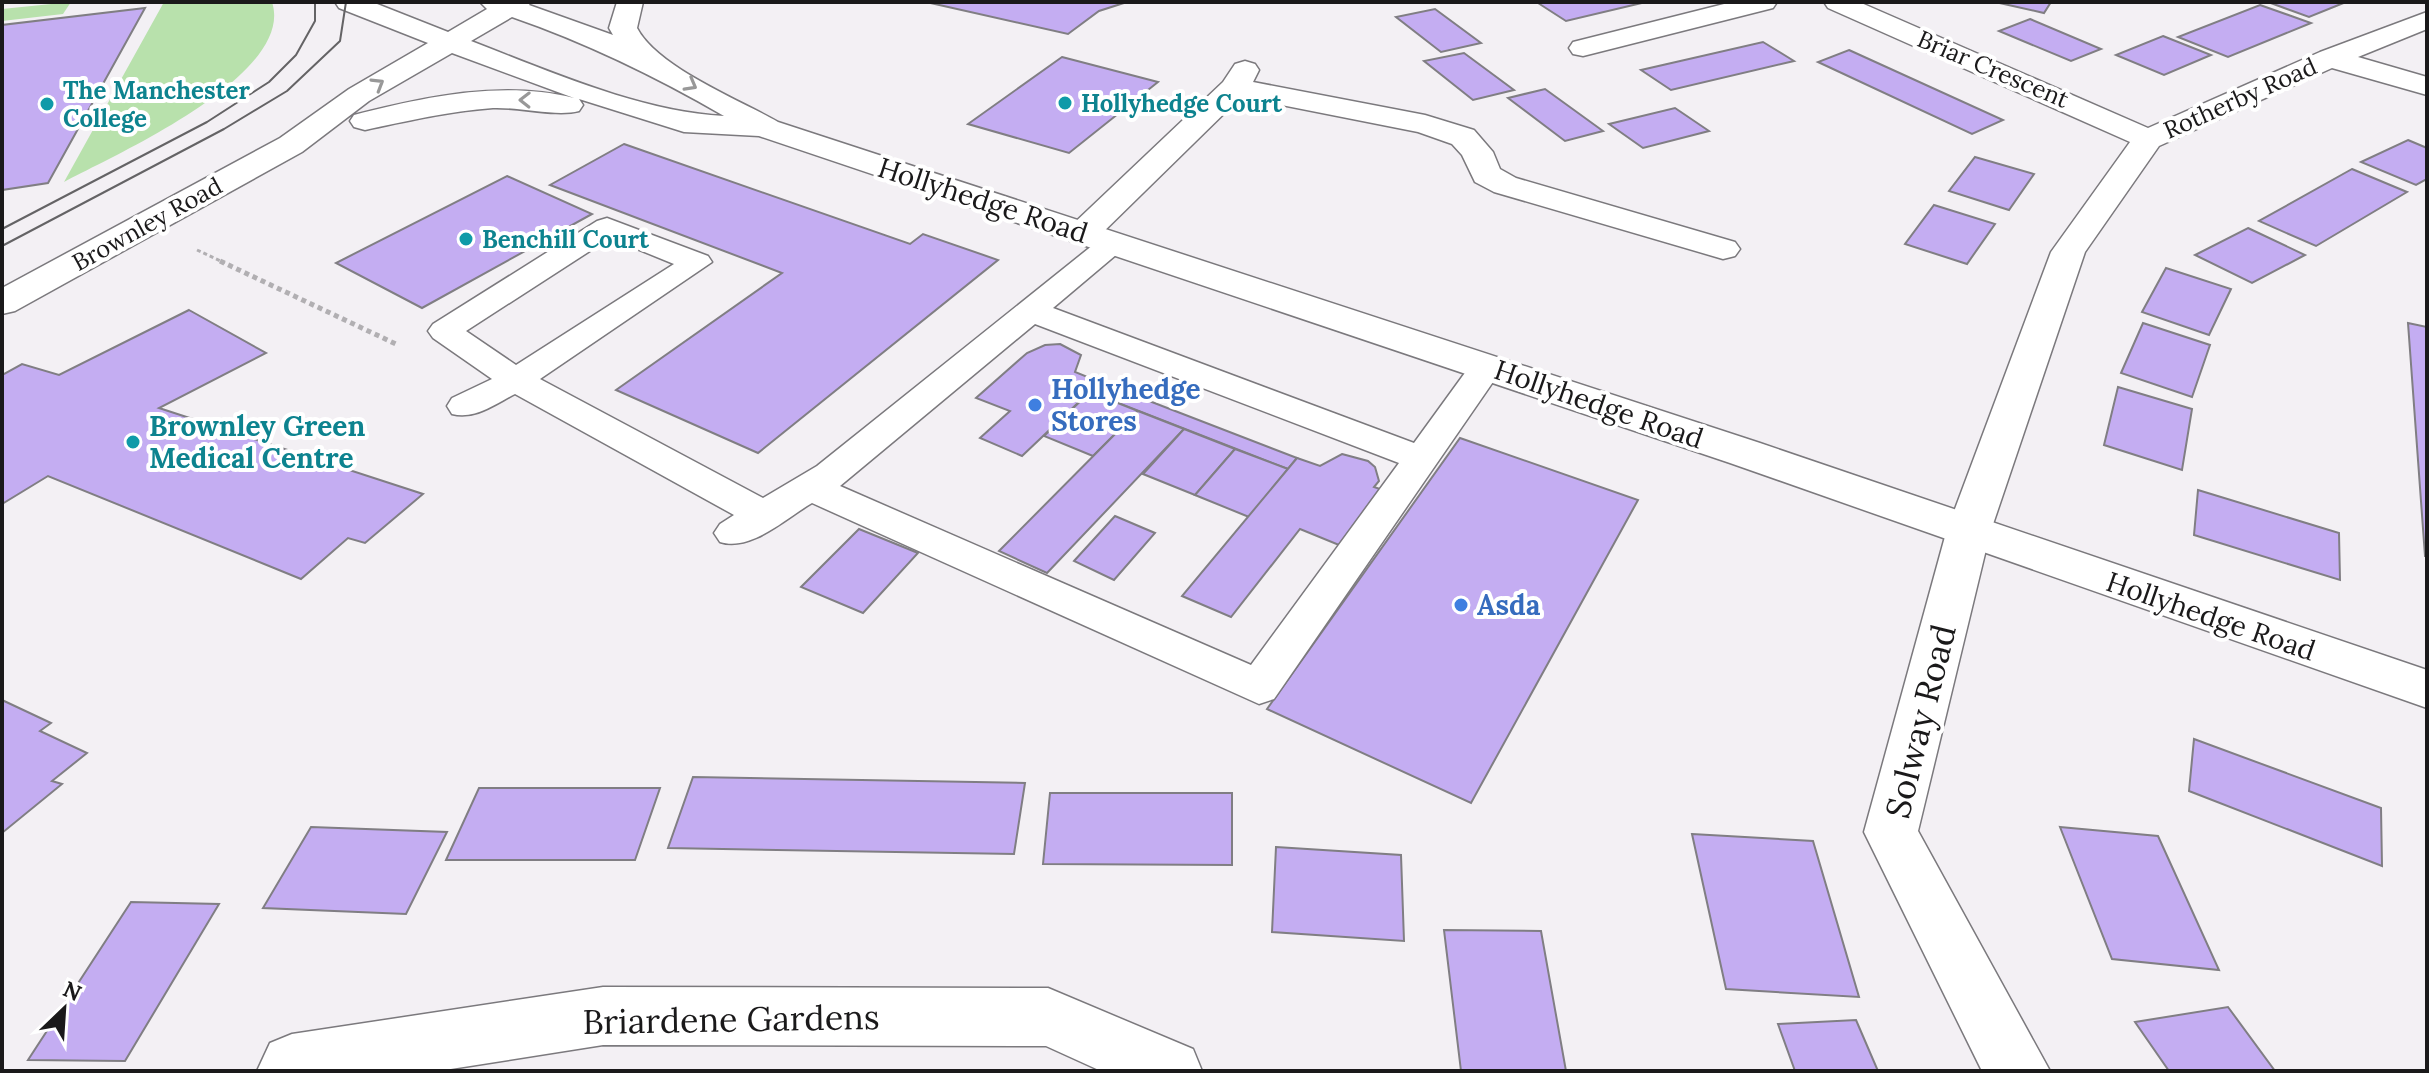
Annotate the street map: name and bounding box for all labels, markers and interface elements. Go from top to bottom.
street label: Briar Crescent [1913,23,2074,115]
street label: Rotherby Road [2159,50,2321,146]
place label: The Manchester College [63,75,250,134]
one-way arrow [682,75,697,90]
one-way arrow [369,78,384,94]
place label: Hollyhedge Court [1081,88,1283,119]
one-way arrow [518,91,531,108]
marker: Hollyhedge Court [1056,94,1074,112]
marker: The Manchester College [38,95,56,113]
street label: Hollyhedge Road [873,149,1093,251]
street label: Brownley Road [67,170,227,278]
place label: Benchill Court [482,224,650,255]
marker: Benchill Court [457,230,475,248]
street label: Hollyhedge Road [1490,351,1708,457]
place label: Hollyhedge Stores [1051,371,1201,439]
marker: Hollyhedge Stores [1026,396,1044,414]
place label: Brownley Green Medical Centre [149,408,365,476]
marker: Brownley Green Medical Centre [124,433,142,451]
street label: Hollyhedge Road [2102,563,2320,669]
place label: Asda [1477,587,1541,623]
marker: Asda [1452,596,1470,614]
street label: Solway Road [1875,620,1966,823]
north arrow [24,969,104,1049]
text: N [59,975,86,1007]
street label: Briardene Gardens [582,995,880,1043]

